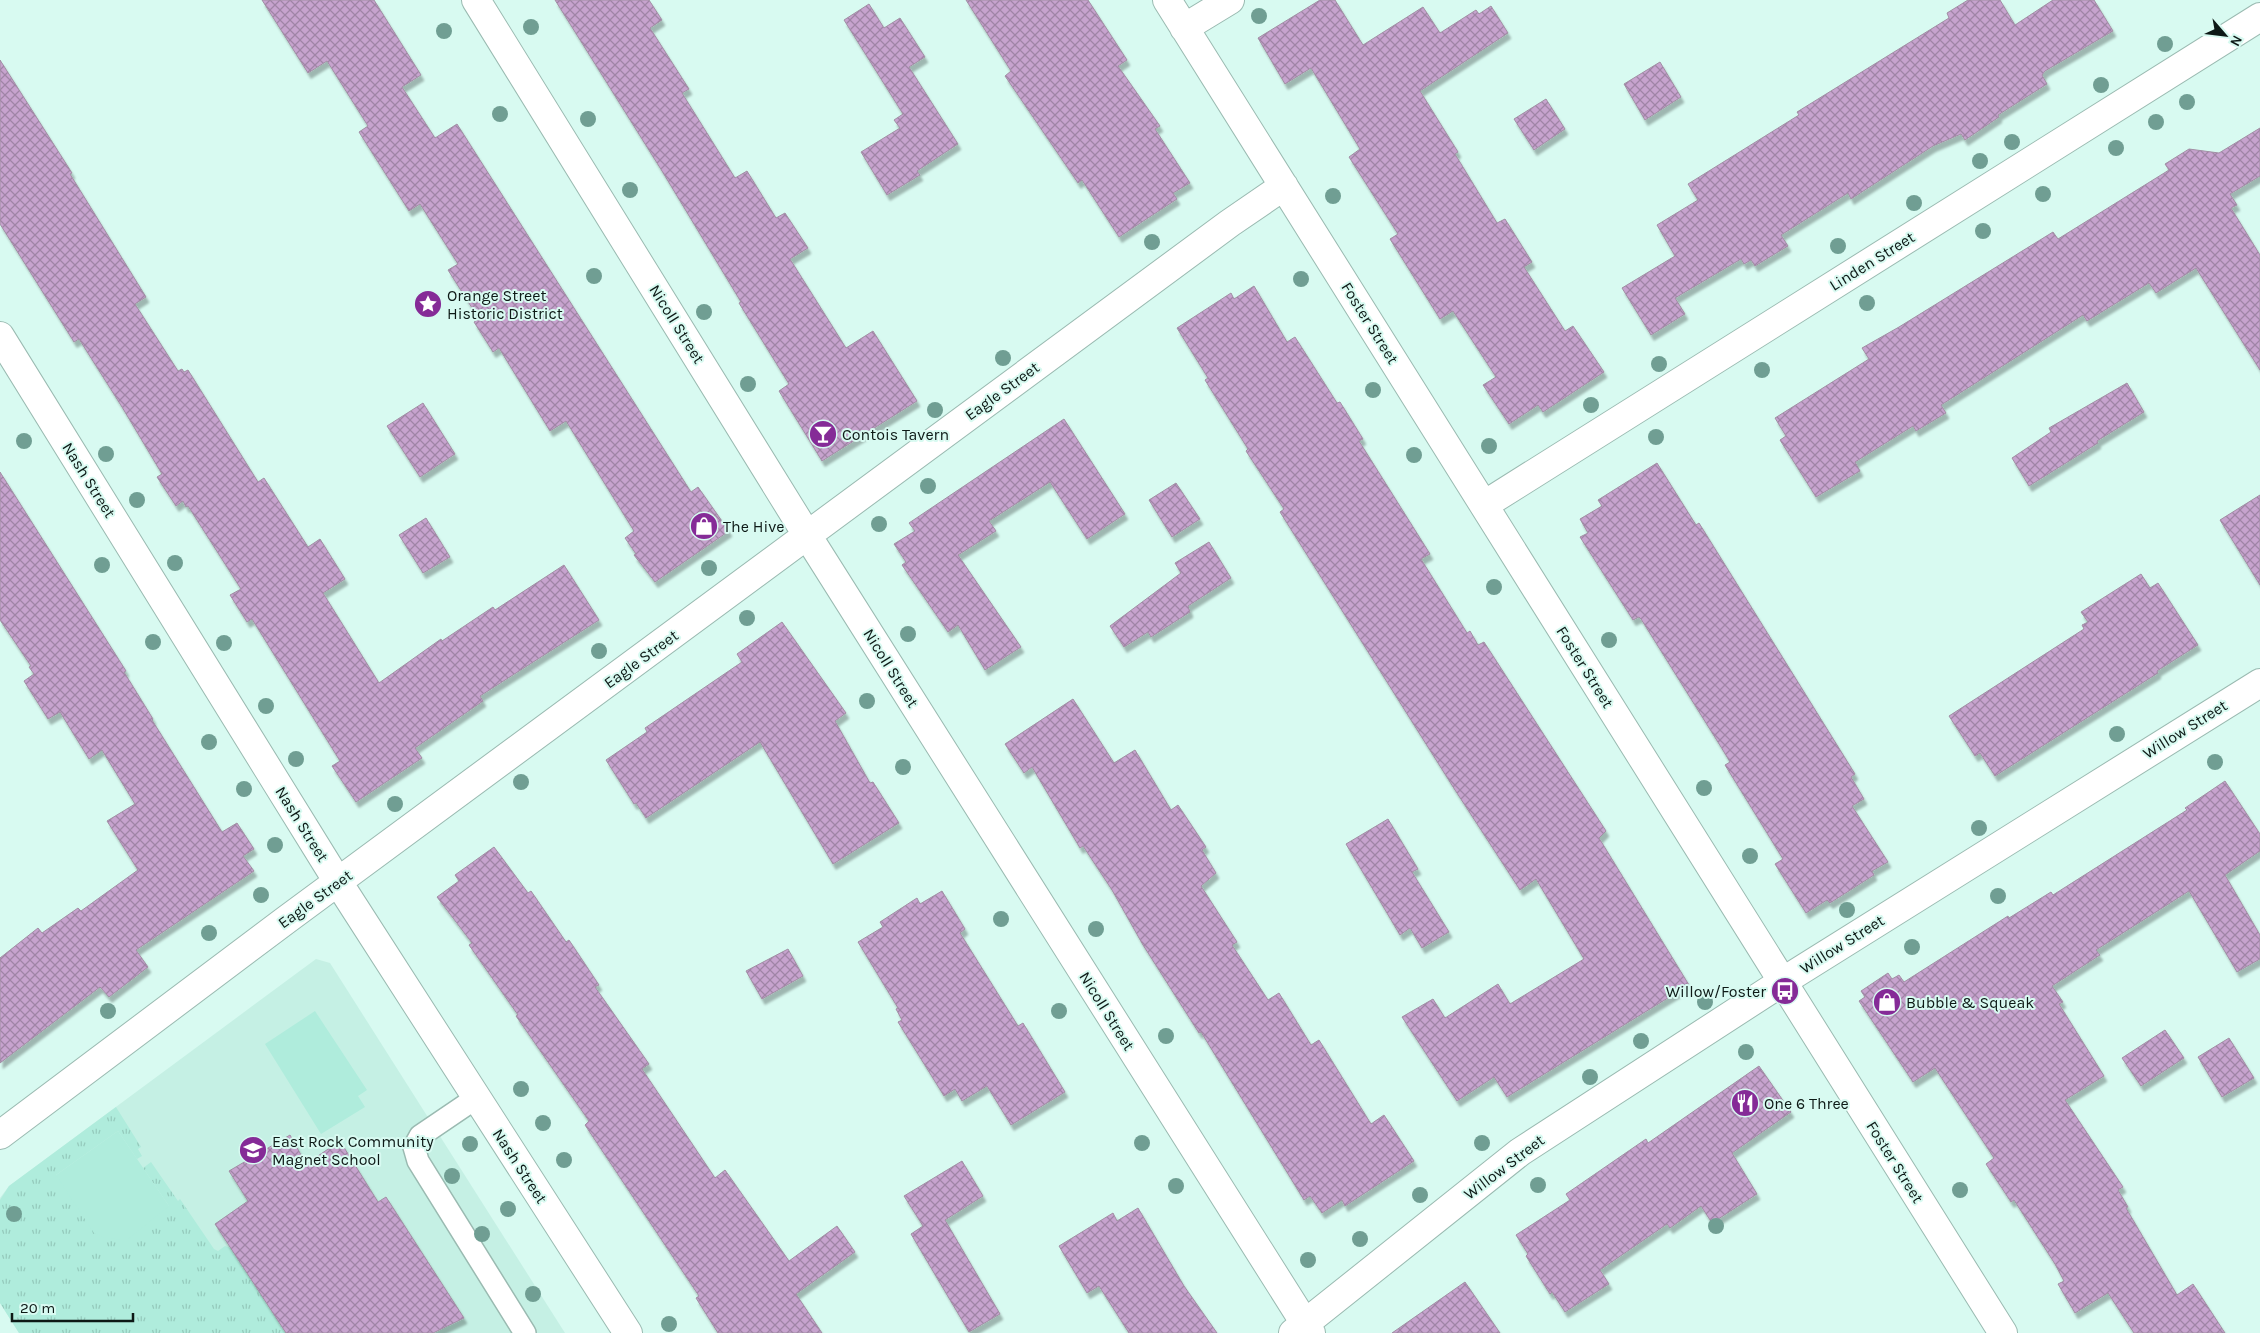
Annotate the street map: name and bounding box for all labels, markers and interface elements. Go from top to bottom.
north arrow [2200,10,2250,60]
text: N [2226,32,2246,49]
street label: Linden Street [1826,227,1918,295]
street label: Foster Street [1337,279,1403,367]
street label: Nicoll Street [645,281,709,367]
place label: Orange Street Historic District [447,286,563,323]
place icon: Orange Street Historic District [413,289,443,319]
street label: Eagle Street [961,358,1043,424]
bar icon: Contois Tavern [808,419,838,449]
place label: Contois Tavern [842,425,949,444]
street label: Nash Street [58,439,120,521]
shop icon: The Hive [689,511,719,541]
place label: The Hive [723,517,784,536]
street label: Foster Street [1552,623,1618,711]
street label: Nicoll Street [859,625,923,711]
street label: Eagle Street [600,626,682,692]
street label: Willow Street [2139,695,2231,763]
street label: Nash Street [271,783,333,865]
street label: Eagle Street [274,866,356,932]
street label: Willow Street [1796,910,1888,978]
street label: Nicoll Street [1075,968,1139,1054]
bus stop icon: Willow/Foster [1770,976,1800,1006]
place label: Willow/Foster [1666,982,1766,1001]
shop icon: Bubble & Squeak [1872,987,1902,1017]
place label: Bubble & Squeak [1906,993,2034,1012]
restaurant icon: One 6 Three [1730,1088,1760,1118]
place label: One 6 Three [1764,1094,1849,1113]
street label: Foster Street [1862,1118,1928,1206]
street label: Nash Street [489,1125,551,1207]
street label: Willow Street [1460,1130,1548,1204]
place label: East Rock Community Magnet School [272,1132,434,1169]
school or university icon: East Rock Community Magnet School [238,1135,268,1165]
scale bar [12,1290,134,1322]
text: 20 m [20,1299,55,1317]

